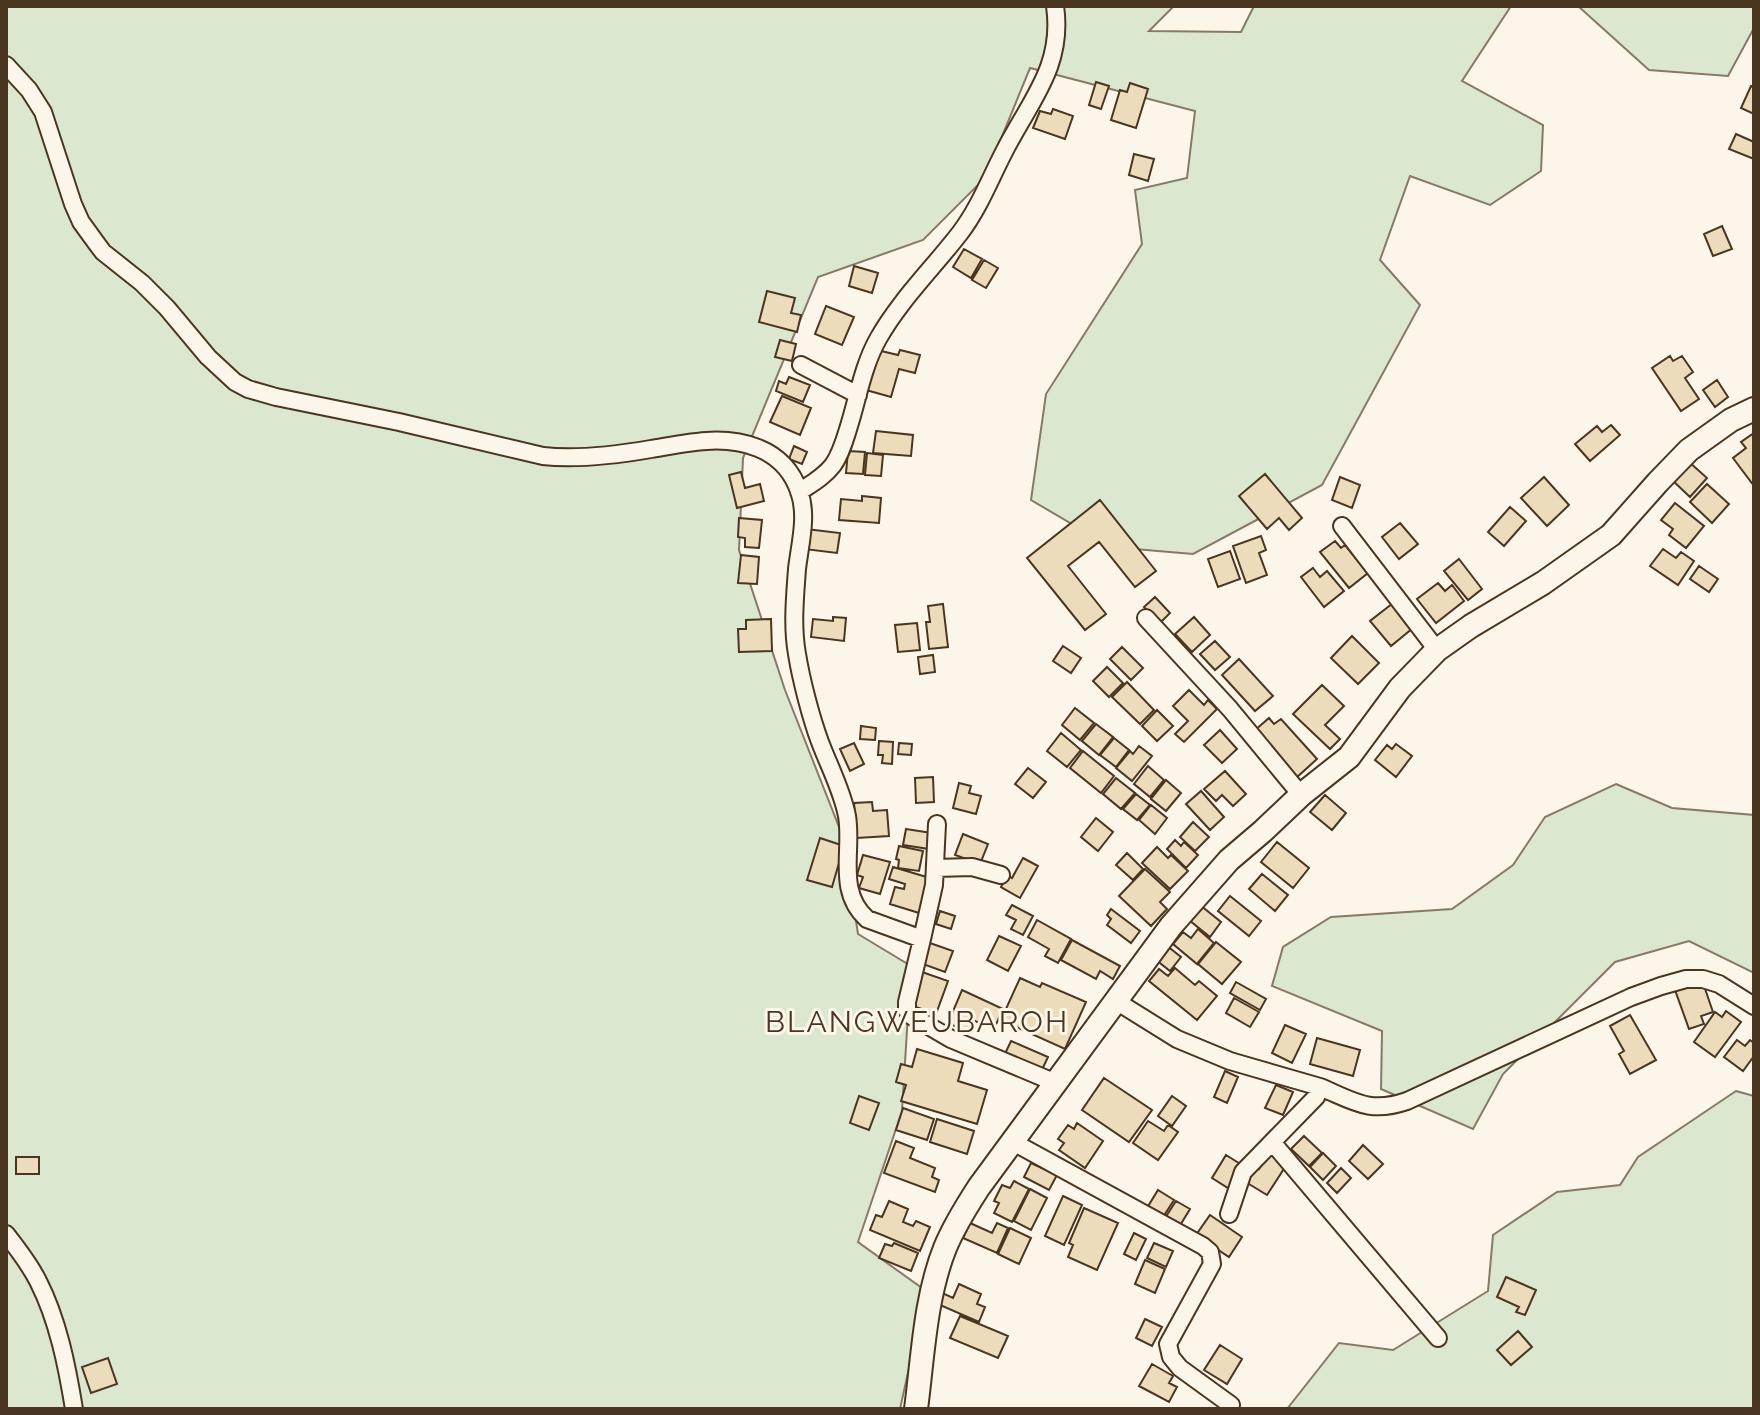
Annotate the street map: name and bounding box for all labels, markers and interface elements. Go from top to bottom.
district label: BLANGWEUBAROH [765,1004,1069,1039]

